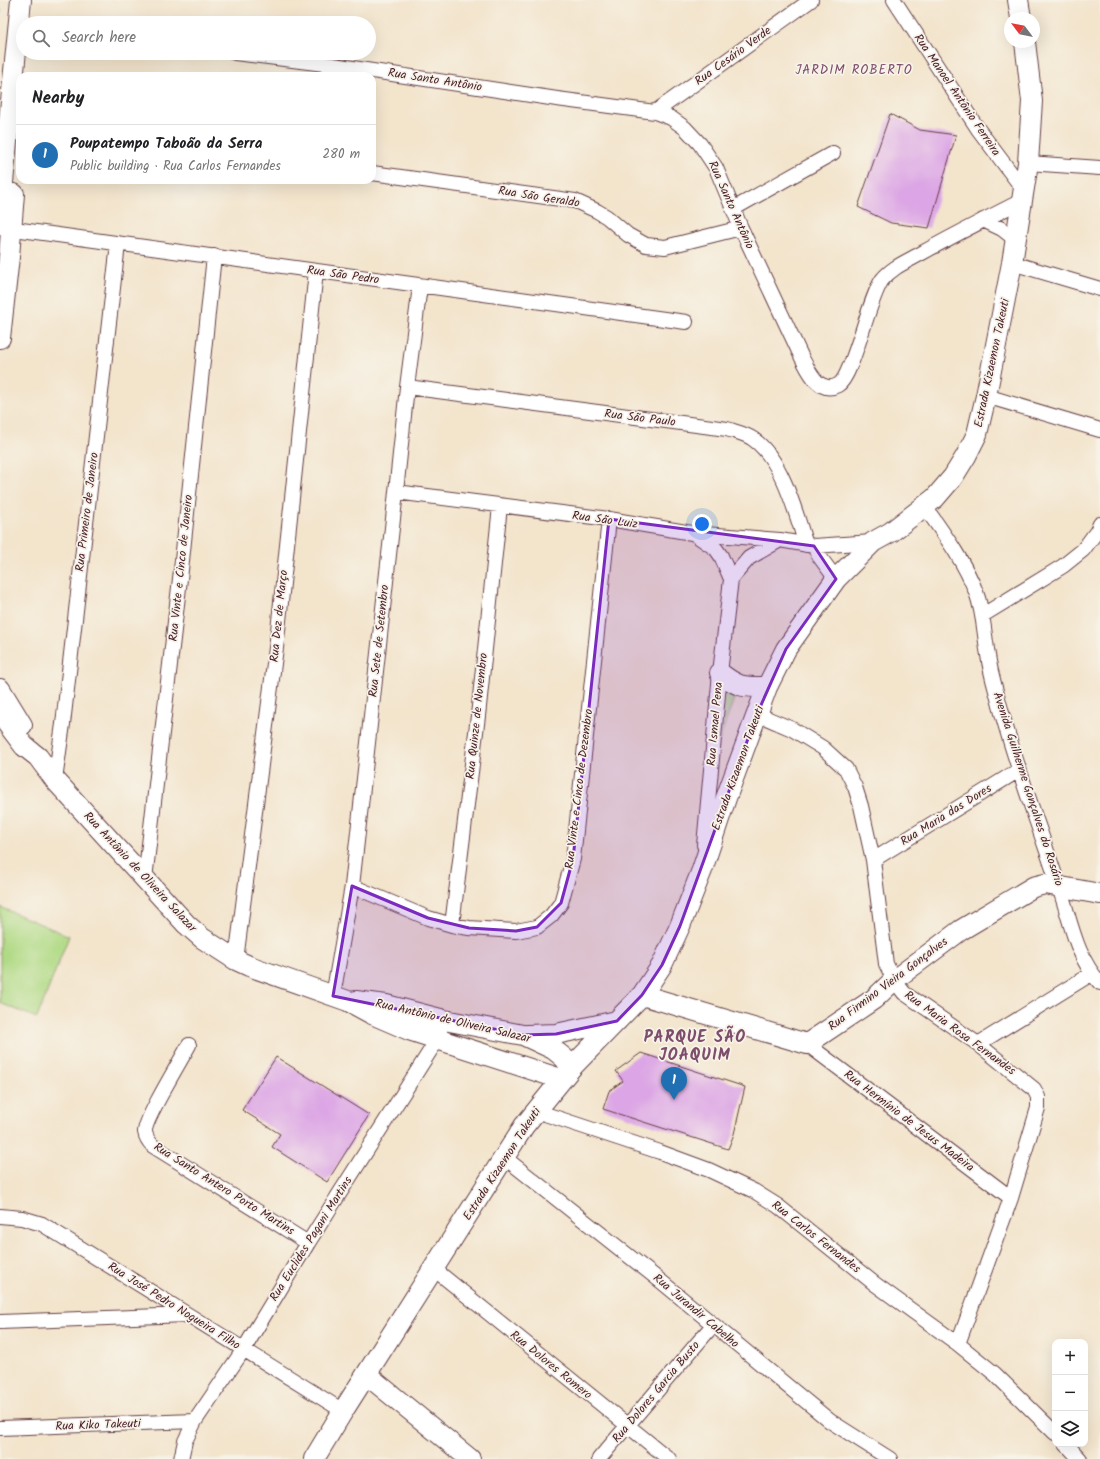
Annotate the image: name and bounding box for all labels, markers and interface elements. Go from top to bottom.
north arrow [1004,12,1040,48]
search box [16,16,376,60]
street label: Rua Cesário Verde [691,21,776,90]
text: Search here [62,26,136,50]
icon: search [30,27,52,49]
street label: Rua Manoel Antônio Ferreira [909,30,1005,160]
district label: JARDIM ROBERTO [795,60,913,81]
street label: Rua Santo Antônio [387,63,483,97]
text: Nearby [32,85,84,112]
text: Poupatempo Taboão da Serra [70,132,262,156]
text: 1 [43,144,47,165]
text: 280 m [323,144,360,165]
text: Public building · Rua Carlos Fernandes [70,156,281,177]
street label: Rua Santo Antônio [703,158,759,252]
street label: Rua São Geraldo [497,181,581,213]
street label: Rua São Pedro [306,261,380,289]
street label: Estrada Kizaemon Takeuti [969,296,1015,429]
street label: Rua São Paulo [603,404,677,432]
street label: Rua Primeiro de Janeiro [70,451,104,573]
street label: Rua Vinte e Cinco de Janeiro [164,494,198,642]
street label: Rua São Luiz [571,506,639,534]
your location [692,514,712,534]
street label: Rua Dez de Março [265,569,293,663]
street label: Rua Sete de Setembro [364,584,394,698]
street label: Rua Quinze de Novembro [461,652,493,780]
street label: Rua Ismael Pena [702,681,728,767]
street label: Avenida Guilherme Gonçalves do Rosário [988,689,1068,889]
street label: Estrada Kizaemon Takeuti [707,702,770,833]
street label: Rua Vinte e Cinco de Dezembro [560,708,598,870]
street label: Rua Maria das Dores [897,779,995,851]
street label: Rua Antônio de Oliveira Salazar [79,807,202,937]
street label: Rua Firmino Vieira Gonçalves [824,932,952,1036]
street label: Rua Maria Rosa Fernandes [900,986,1020,1080]
street label: Rua Antônio de Oliveira Salazar [373,994,534,1048]
district label: PARQUE SÃO JOAQUIM [644,1025,746,1068]
street label: Rua Hermínio de Jesus Madeira [840,1065,979,1177]
pin: 1 [661,1067,687,1100]
street label: Estrada Kizaemon Takeuti [458,1103,546,1224]
street label: Rua Santo Antero Porto Martins [150,1138,298,1240]
street label: Rua Euclides Pagani Martins [265,1173,357,1305]
street label: Rua Carlos Fernandes [767,1196,865,1278]
street label: Rua José Pedro Nogueira Filho [104,1257,244,1355]
street label: Rua Jurandir Cabelho [649,1269,743,1353]
street label: Rua Dolores Romero [506,1326,596,1404]
street label: Rua Dolores Garcia Busto [608,1337,704,1447]
map controls [1052,1339,1088,1447]
button: + [1052,1339,1088,1375]
button: − [1052,1375,1088,1411]
button: layers [1052,1411,1088,1447]
street label: Rua Kiko Takeuti [55,1414,142,1436]

